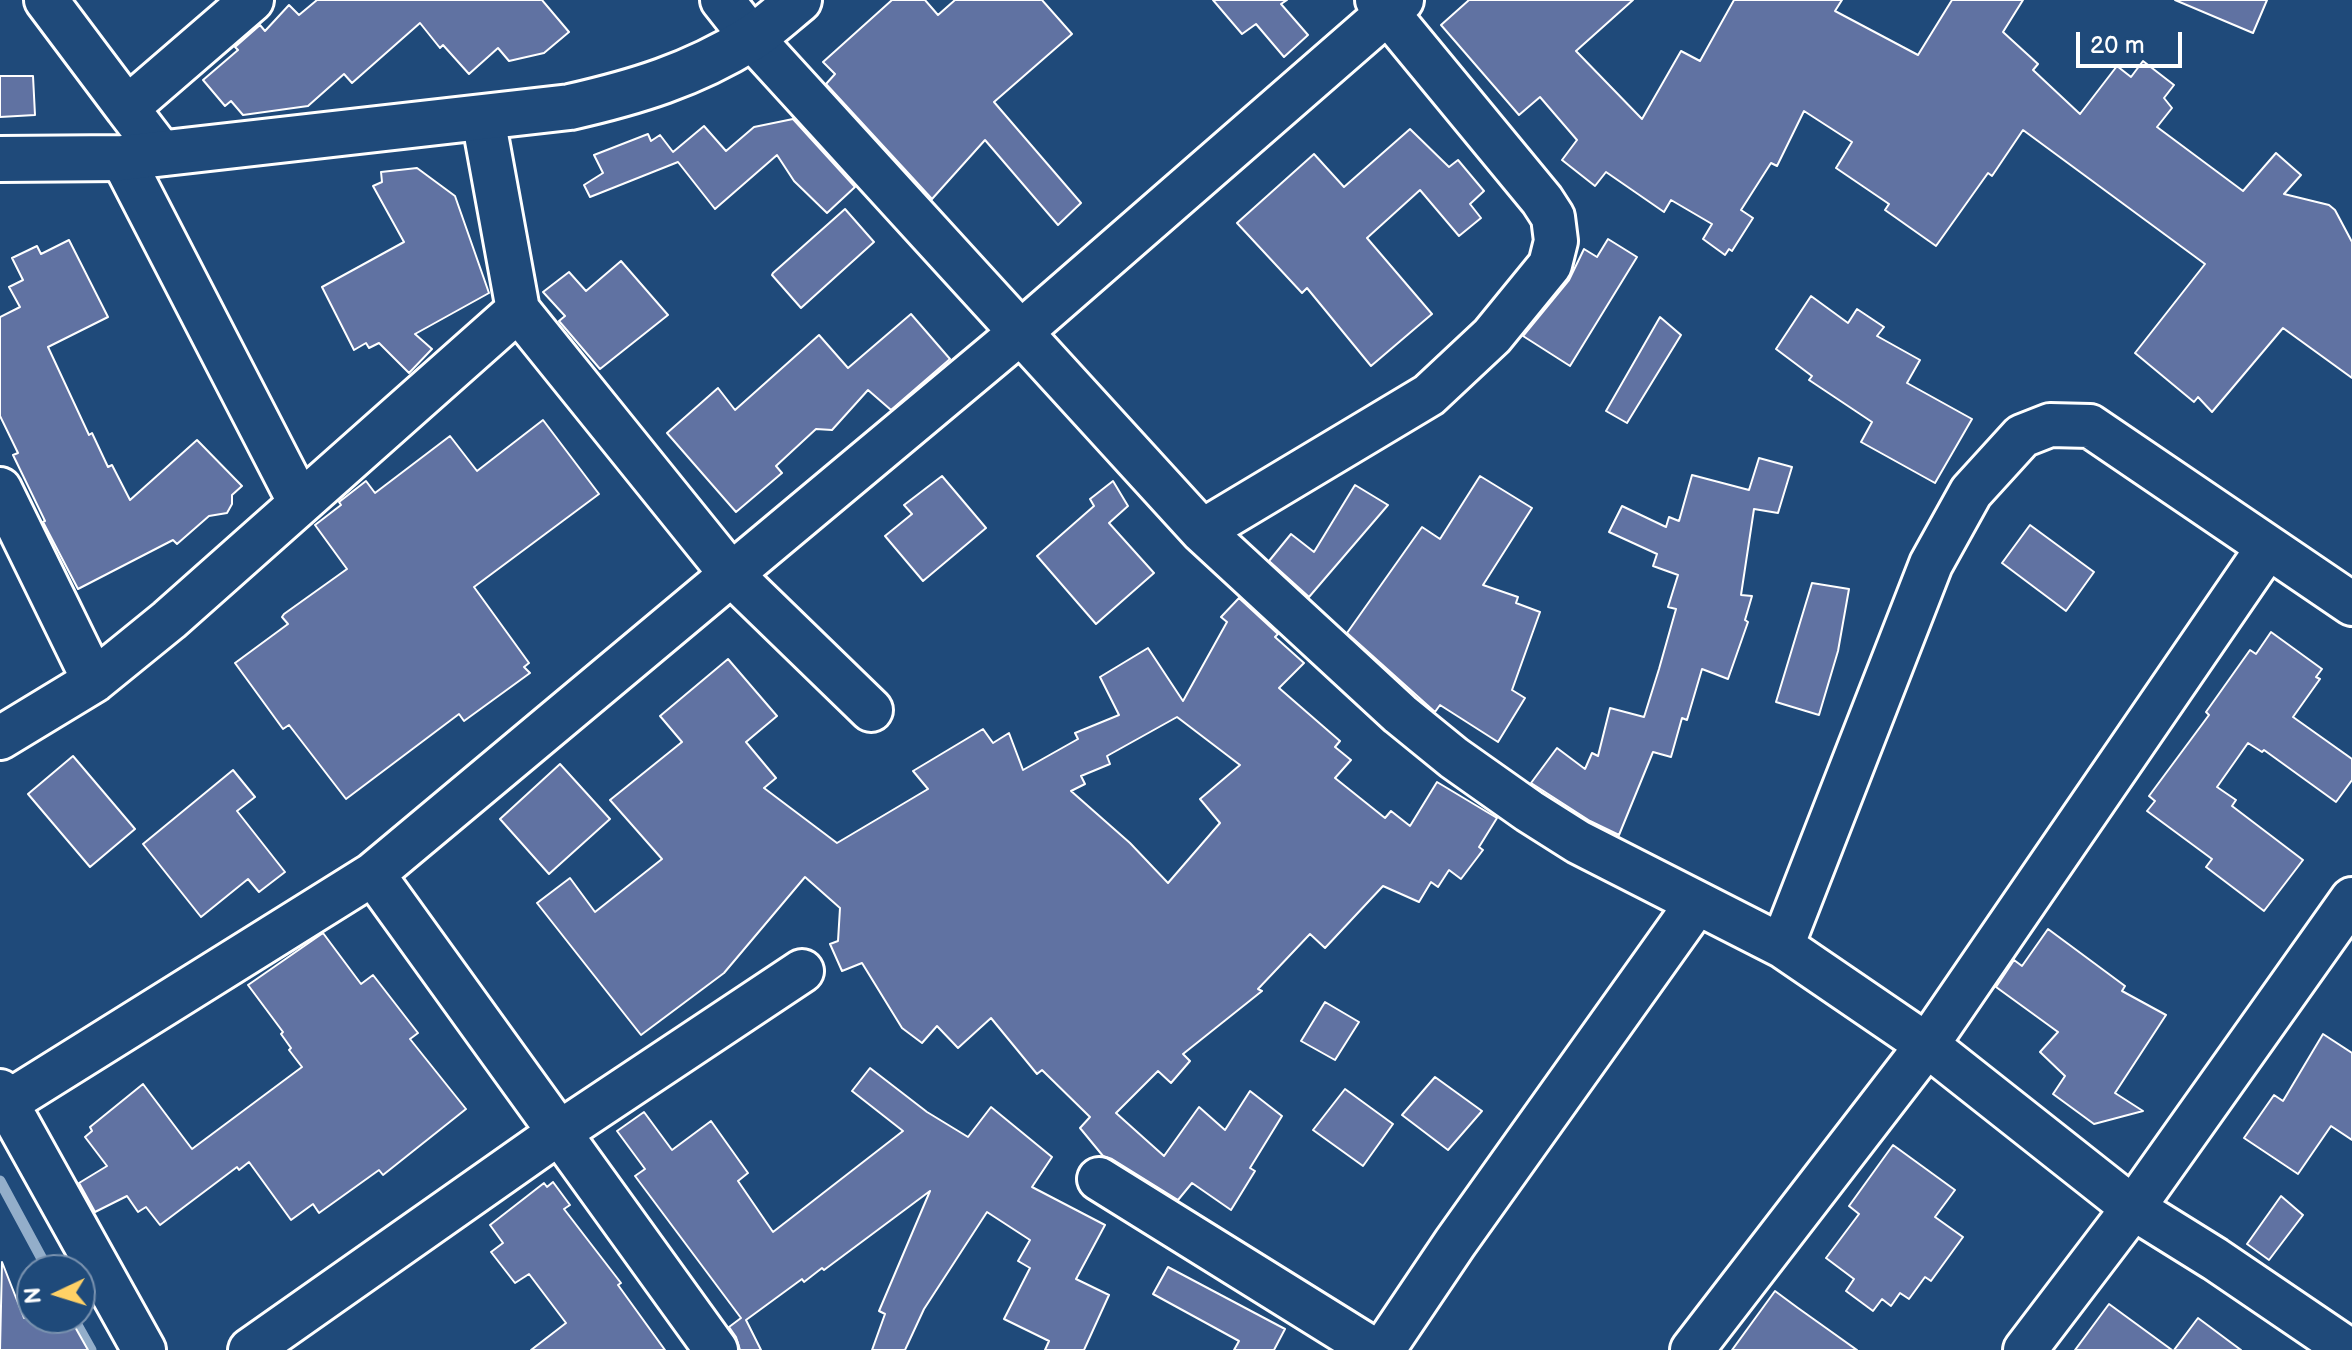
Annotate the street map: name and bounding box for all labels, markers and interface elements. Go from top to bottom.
scale bar [2080,16,2186,66]
text: 20 m [2090,31,2145,60]
north arrow [16,1254,96,1334]
text: N [20,1286,48,1305]

